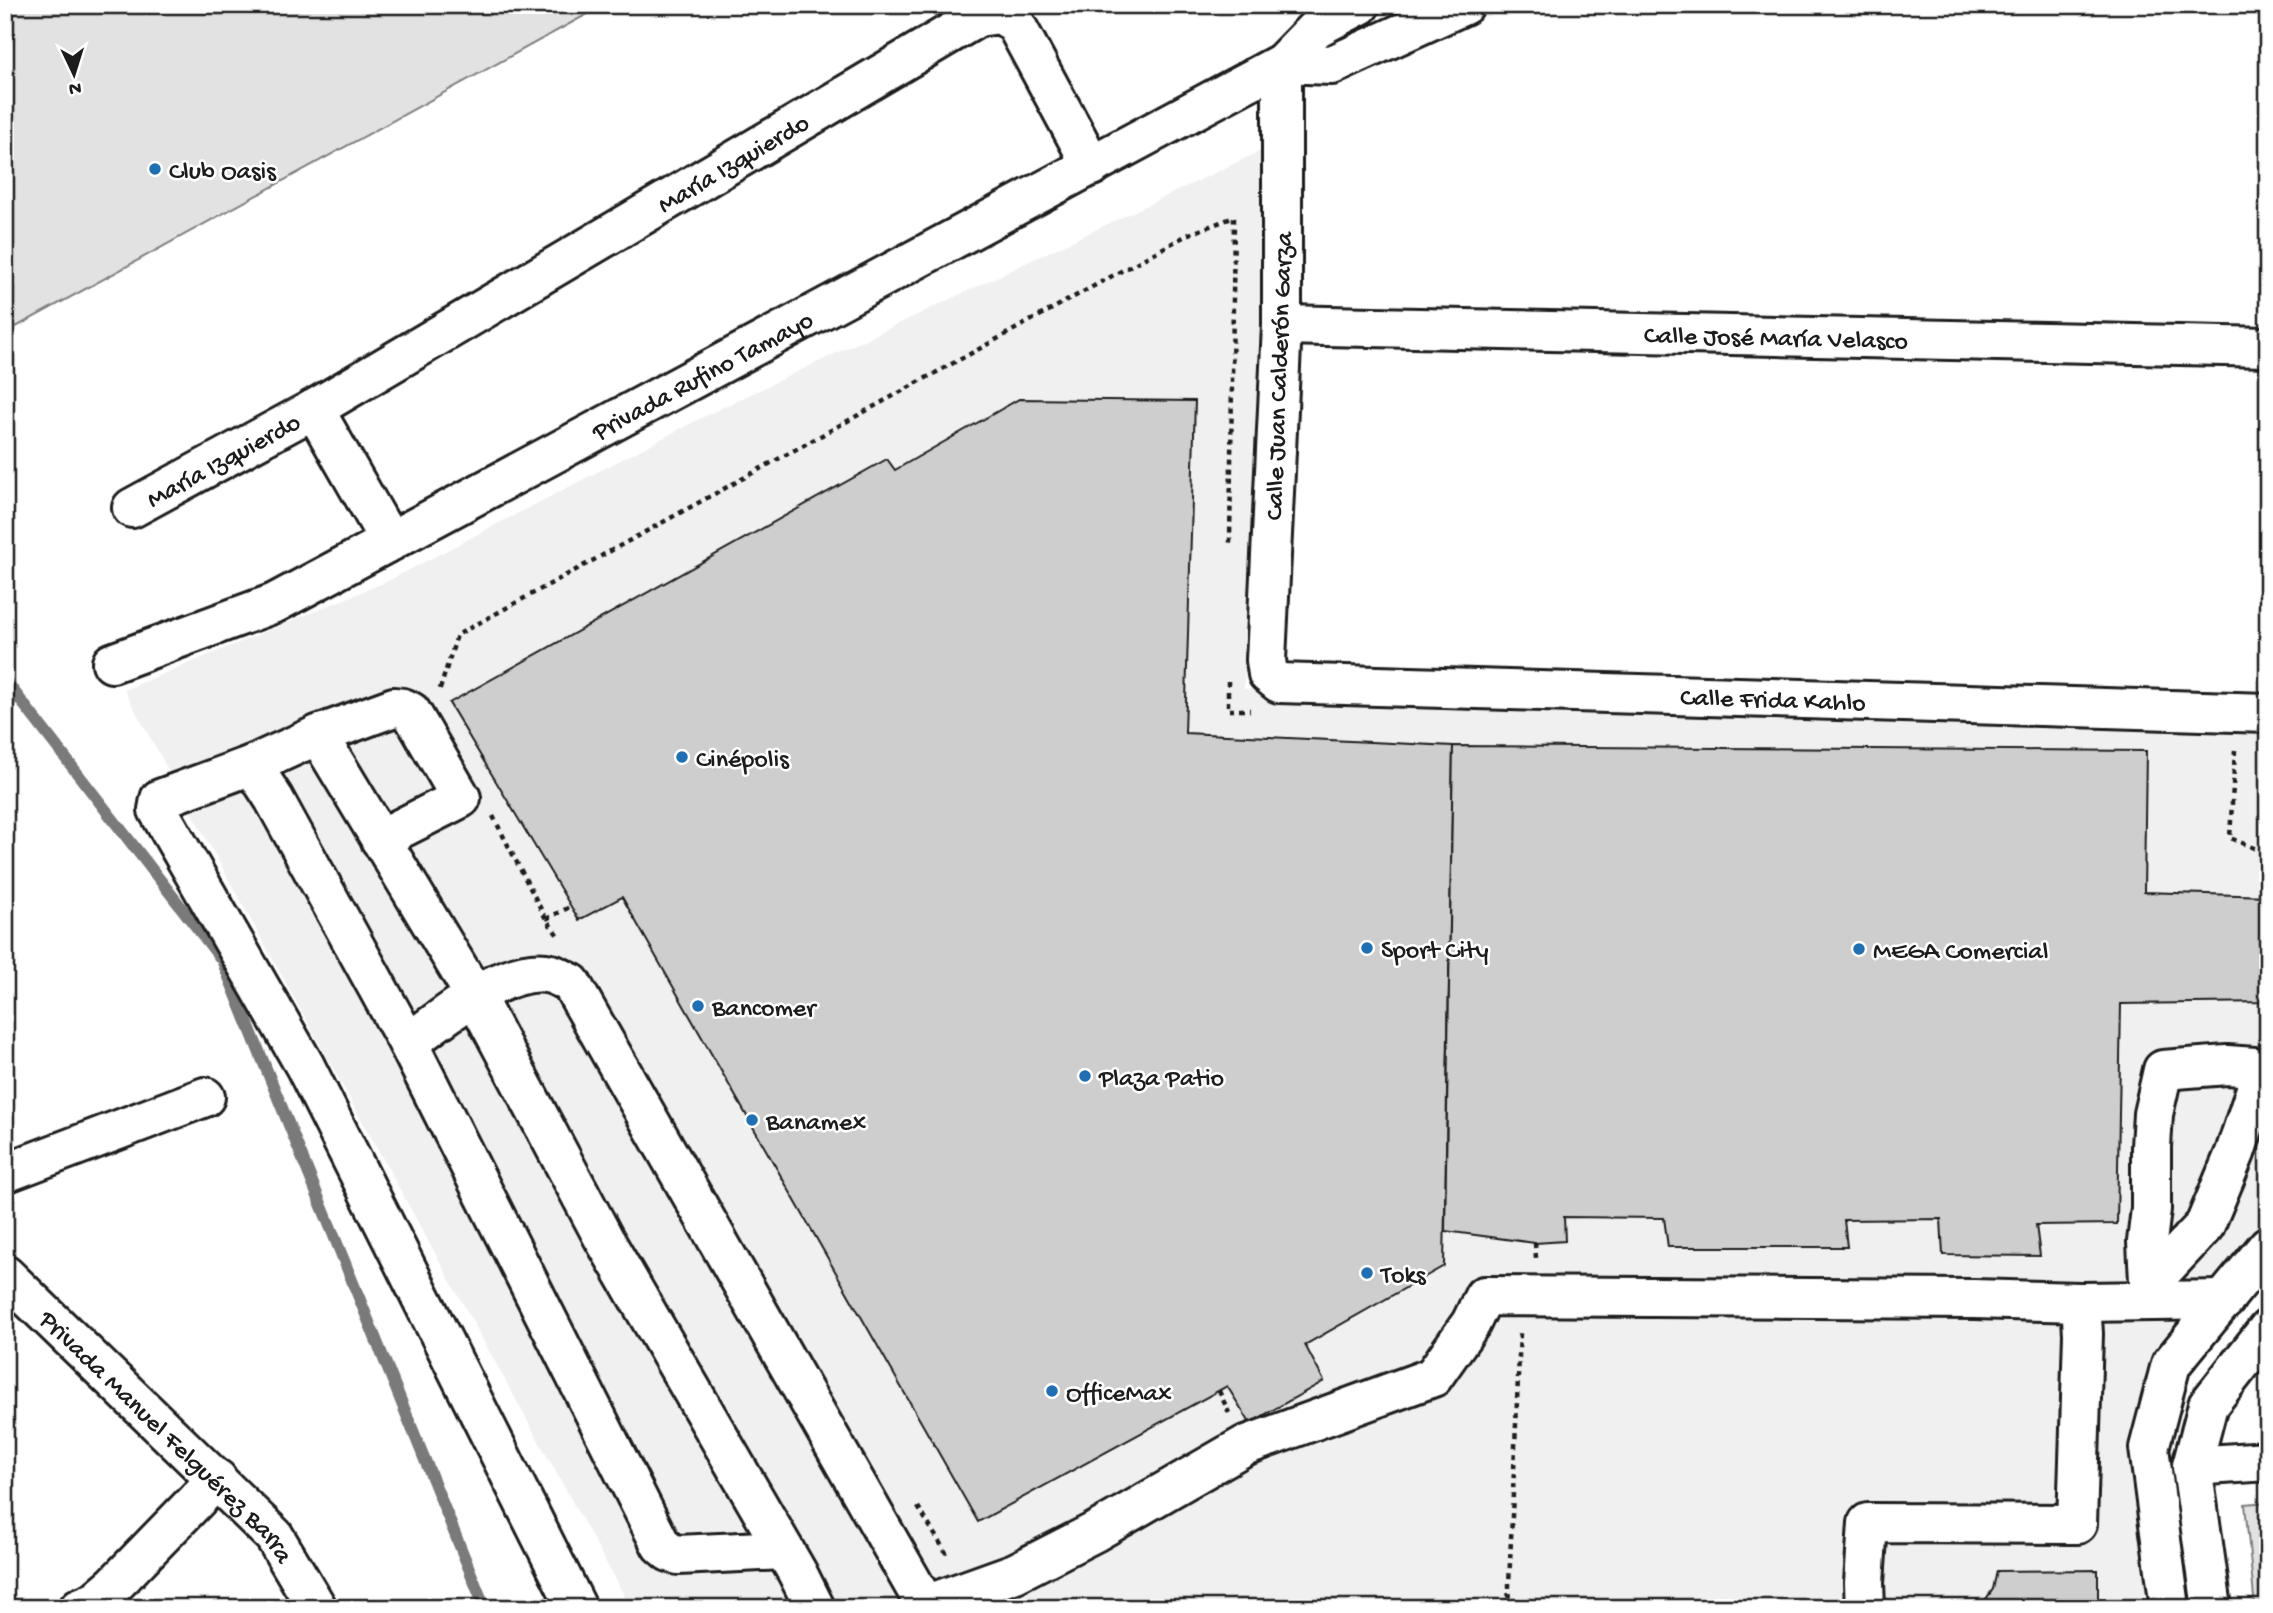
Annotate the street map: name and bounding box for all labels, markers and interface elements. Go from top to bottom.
north arrow [38,38,108,108]
text: N [68,76,82,99]
street label: María Izquierdo [653,109,816,223]
place label: Club Oasis [169,158,277,189]
marker: Club Oasis [147,161,163,177]
street label: Calle Juan Calderón Garza [1261,230,1302,521]
street label: Privada Rufino Tamayo [587,306,820,450]
street label: Calle José María Velasco [1643,322,1908,359]
street label: María Izquierdo [142,408,307,517]
street label: Calle Frida Kahlo [1680,684,1866,721]
place label: Cinépolis [696,746,790,777]
marker: Cinépolis [674,749,690,765]
place label: Sport City [1381,937,1489,968]
place label: MEGA Comercial [1873,938,2048,969]
marker: Sport City [1359,940,1375,956]
marker: MEGA Comercial [1851,941,1867,957]
place label: Bancomer [711,995,818,1026]
marker: Bancomer [690,998,706,1014]
place label: Plaza Patio [1098,1065,1224,1096]
marker: Plaza Patio [1077,1068,1093,1084]
place label: Banamex [765,1109,866,1140]
marker: Banamex [744,1112,760,1128]
place label: Toks [1379,1262,1427,1293]
marker: Toks [1359,1265,1375,1281]
street label: Privada Manuel Felguérez Barra [30,1305,298,1571]
place label: OfficeMax [1066,1380,1172,1411]
marker: OfficeMax [1044,1383,1060,1399]

